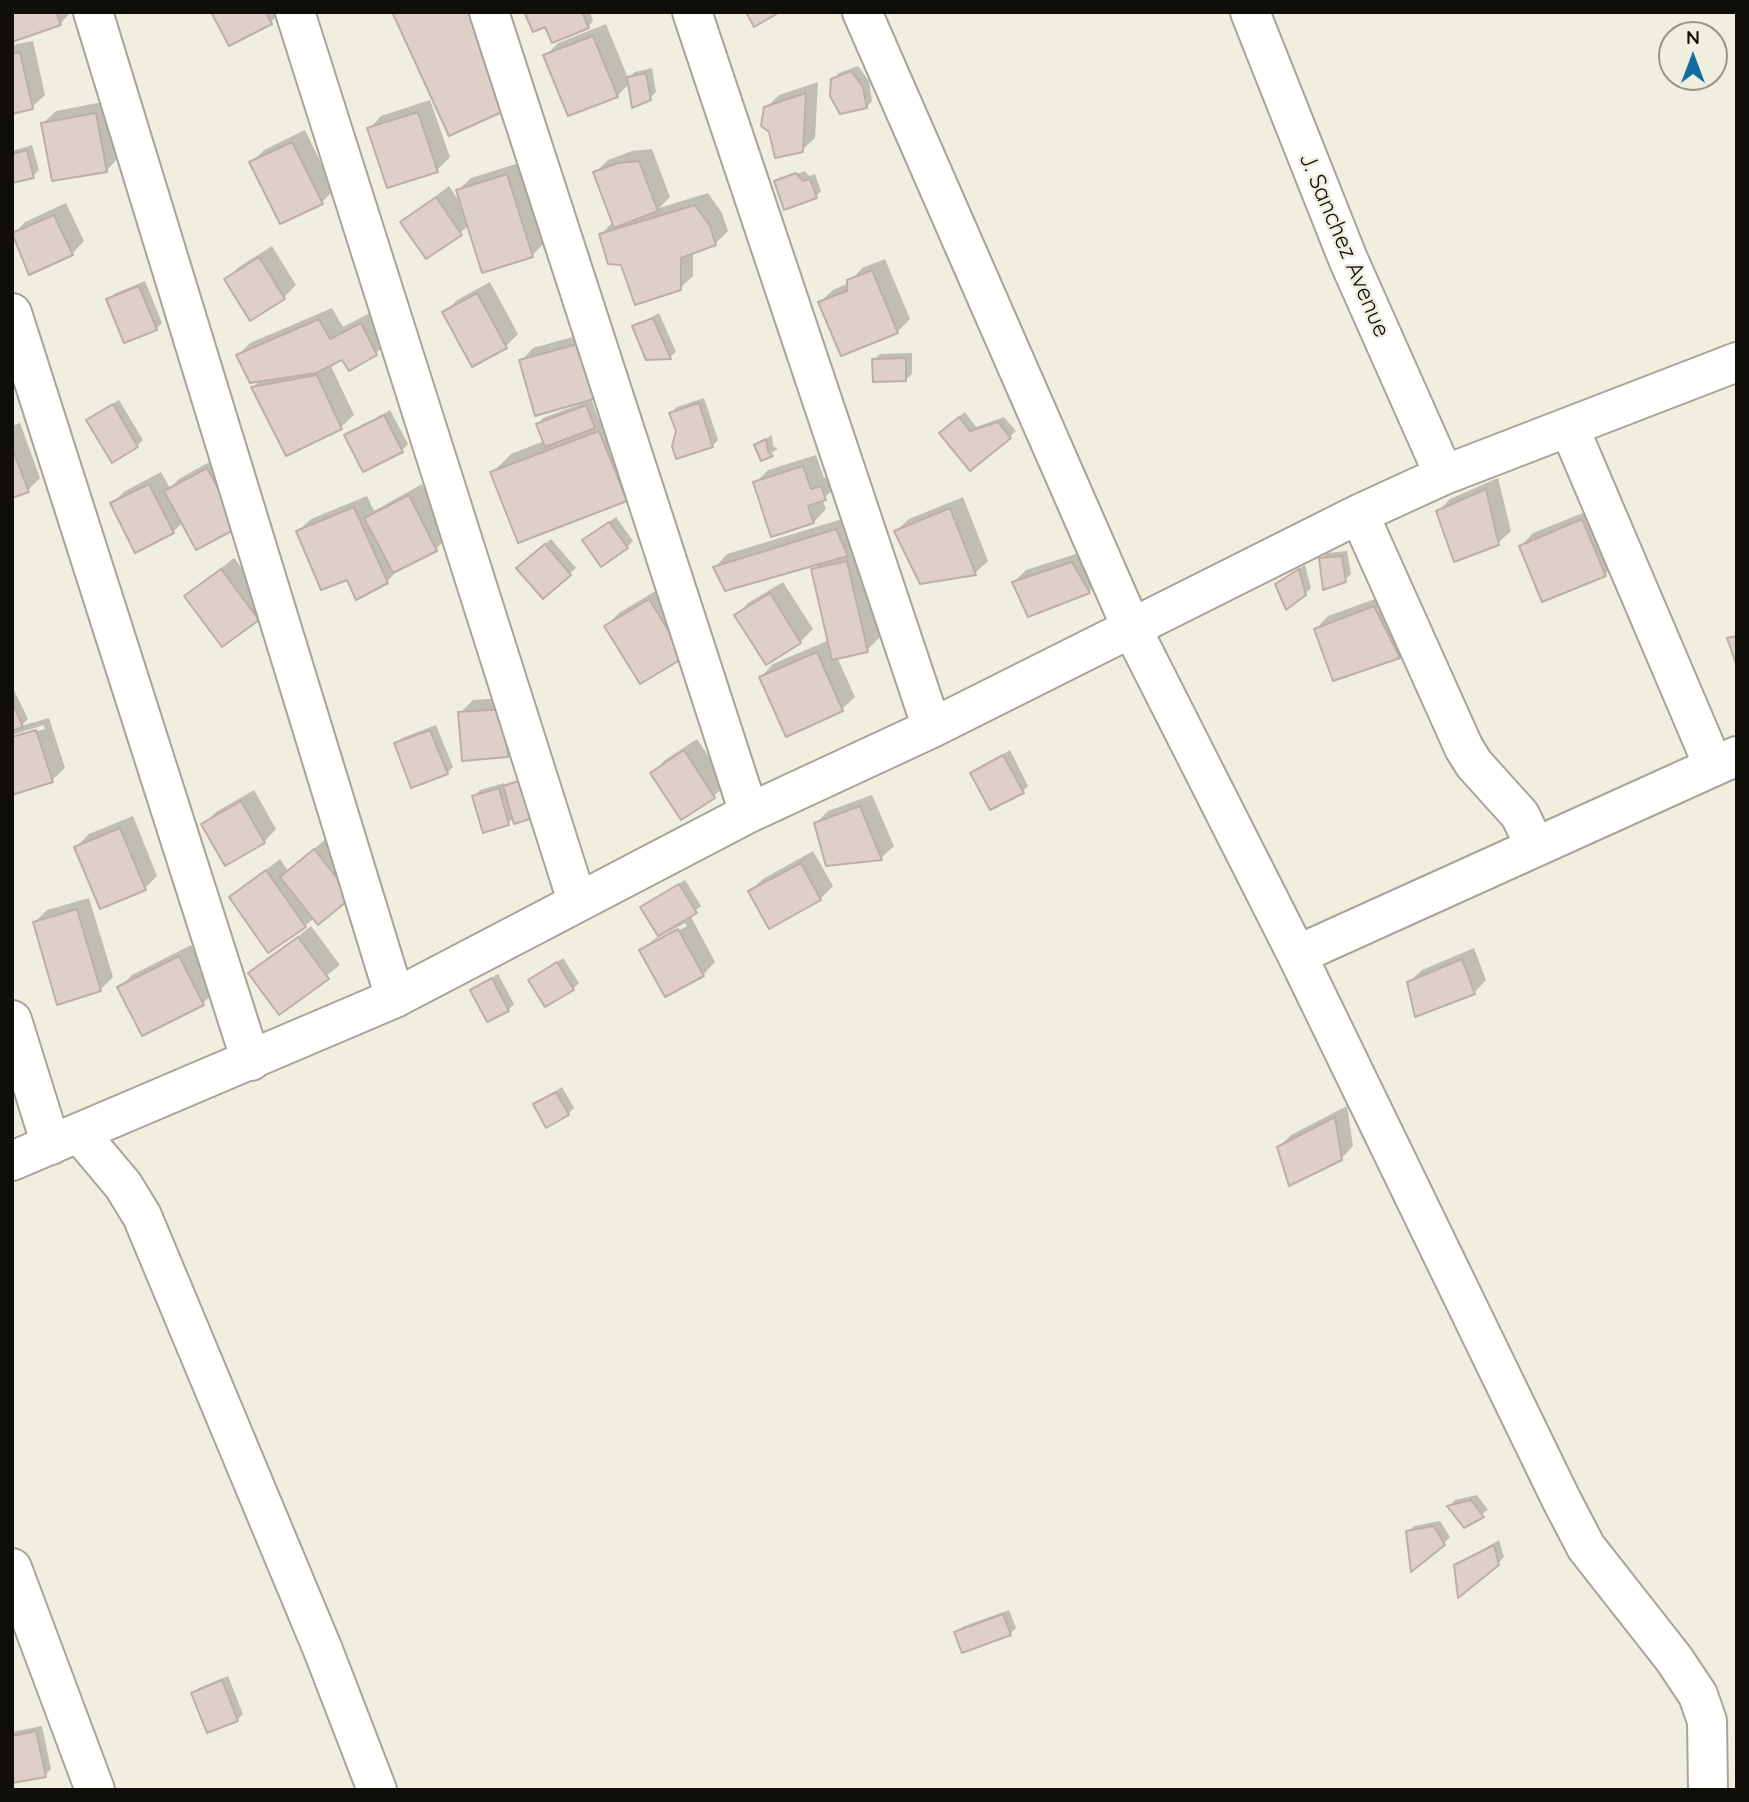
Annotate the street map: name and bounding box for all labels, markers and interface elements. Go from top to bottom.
north arrow [1658,21,1728,91]
text: N [1686,25,1700,49]
street label: J. Sanchez Avenue [1293,149,1395,341]

